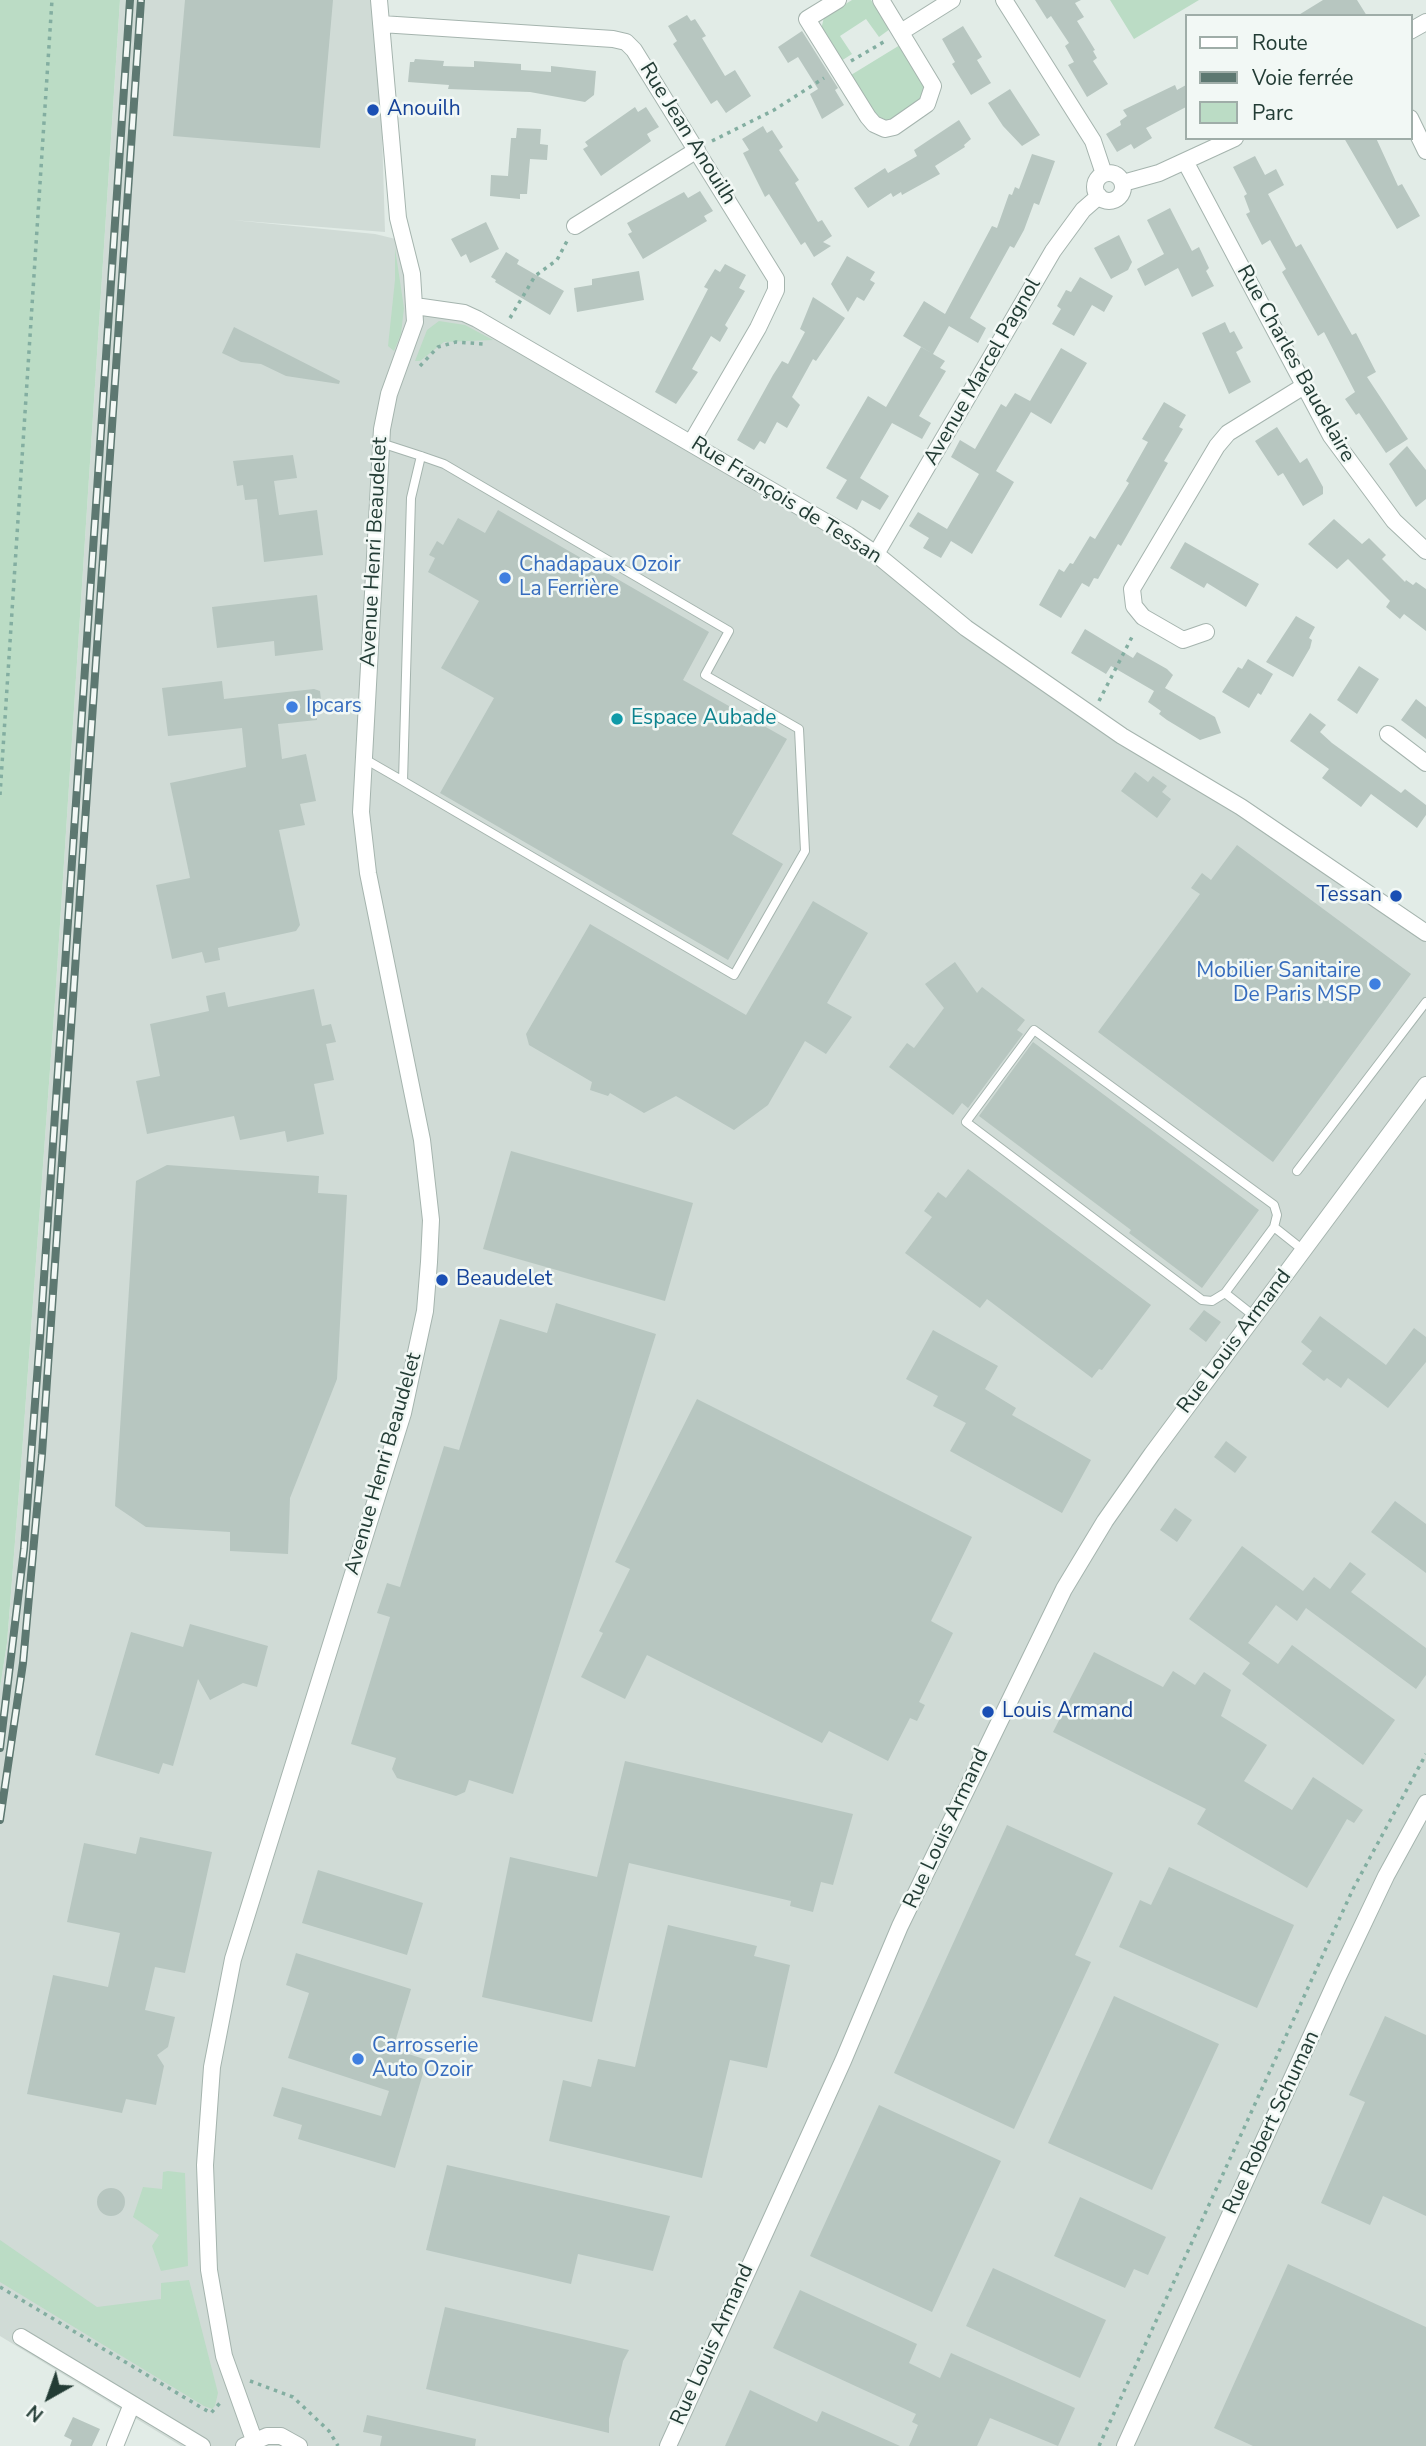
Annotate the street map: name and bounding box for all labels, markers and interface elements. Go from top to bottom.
legend [1184,14,1412,140]
text: Route [1252,29,1308,57]
street label: Rue Jean Anouilh [633,58,741,210]
text: Voie ferrée [1252,64,1353,92]
place label: Anouilh [387,97,461,123]
text: Parc [1252,99,1293,127]
marker: Anouilh [365,102,381,118]
street label: Rue Charles Baudelaire [1230,261,1360,467]
street label: Avenue Marcel Pagnol [919,274,1047,470]
street label: Rue François de Tessan [686,432,886,570]
street label: Avenue Henri Beaudelet [356,436,394,668]
place label: Chadapaux Ozoir La Ferrière [519,553,681,603]
marker: Chadapaux Ozoir La Ferrière [497,570,513,586]
place label: Ipcars [306,694,362,720]
marker: Ipcars [284,699,300,715]
place label: Espace Aubade [631,706,777,732]
marker: Espace Aubade [609,711,625,727]
place label: Tessan [1317,883,1382,909]
marker: Tessan [1388,888,1404,904]
place label: Mobilier Sanitaire De Paris MSP [1196,959,1361,1009]
marker: Mobilier Sanitaire De Paris MSP [1367,976,1383,992]
street label: Rue Louis Armand [1173,1265,1297,1419]
place label: Beaudelet [456,1267,552,1293]
marker: Beaudelet [434,1272,450,1288]
street label: Avenue Henri Beaudelet [340,1350,428,1578]
place label: Louis Armand [1002,1699,1133,1725]
marker: Louis Armand [980,1704,996,1720]
street label: Rue Louis Armand [899,1745,995,1913]
street label: Rue Robert Schuman [1218,2027,1326,2219]
place label: Carrosserie Auto Ozoir [372,2034,478,2084]
marker: Carrosserie Auto Ozoir [350,2051,366,2067]
street label: Rue Louis Armand [666,2261,760,2429]
north arrow [14,2362,84,2432]
text: N [22,2399,49,2428]

